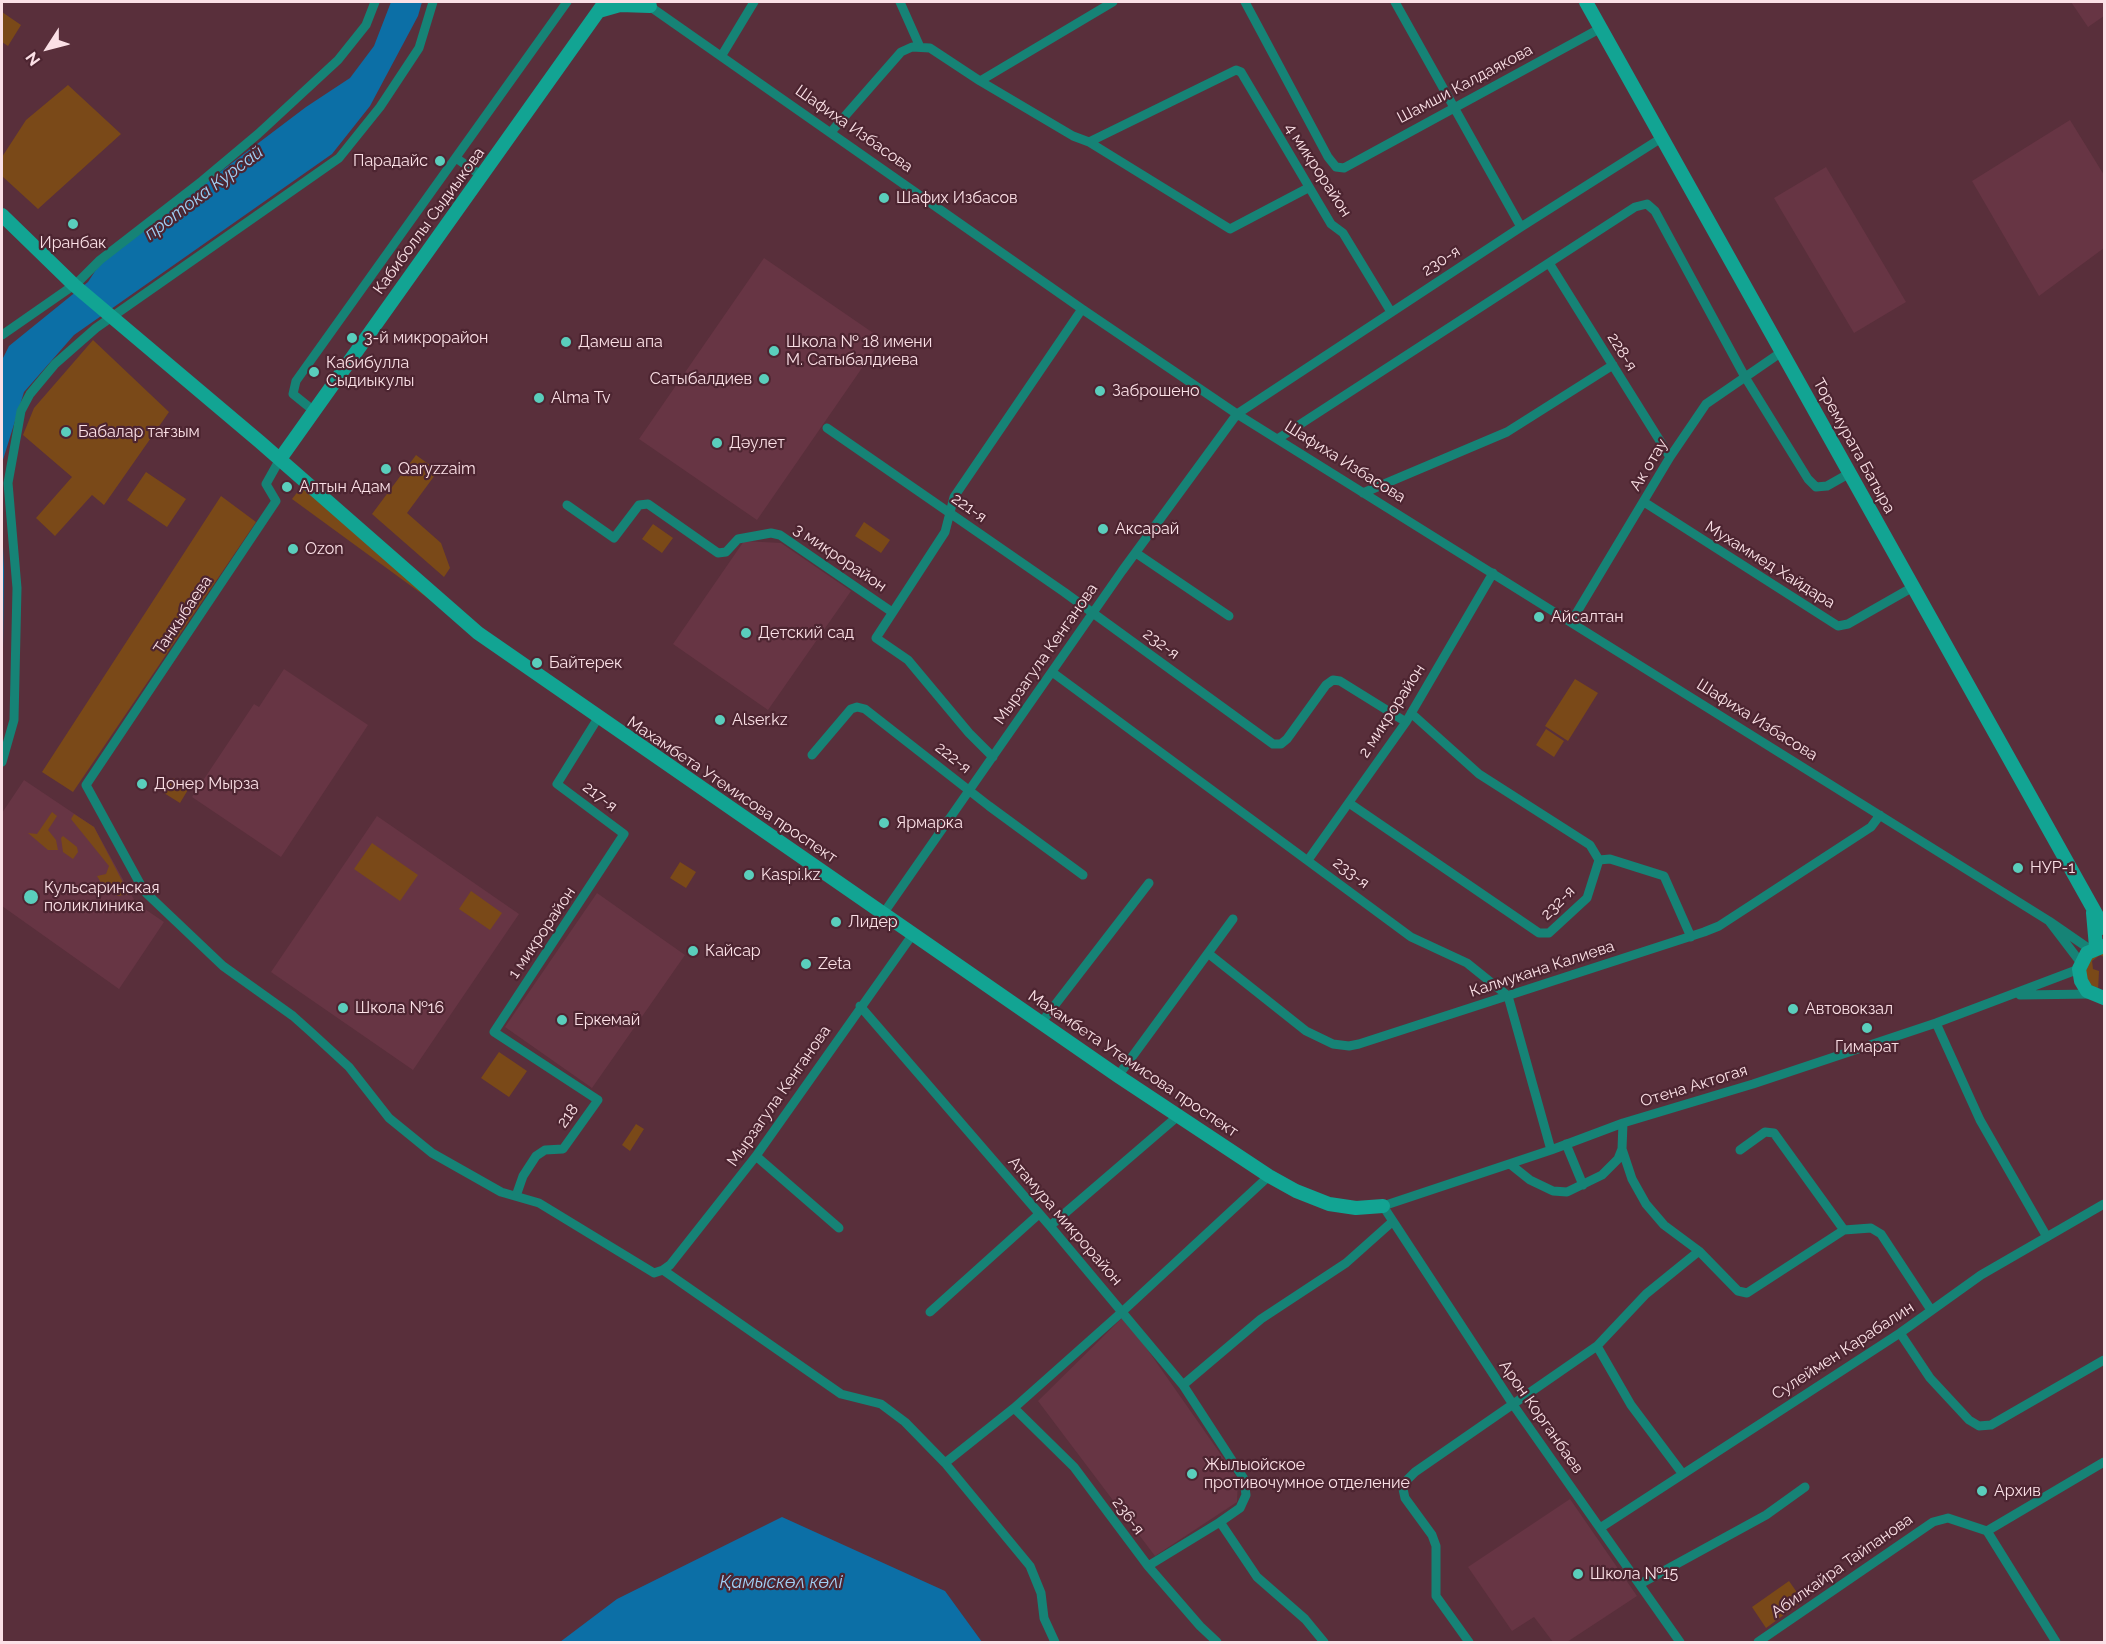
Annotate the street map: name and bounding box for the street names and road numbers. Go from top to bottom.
street label: Шамши Калдаякова [1394,40,1536,128]
street label: Шафиха Избасова [792,81,916,177]
street label: 4 микрорайон [1280,119,1356,221]
street label: Кабиболлы Сыдиыкова [369,144,489,298]
street label: 230-я [1418,242,1464,280]
street label: 228-я [1603,329,1641,375]
street label: Торемурата Батыра [1809,375,1899,517]
street label: Шафиха Избасова [1281,417,1409,507]
street label: Ак отау [1626,435,1672,495]
street label: 221-я [948,489,990,527]
street label: Мухаммед Хайдара [1702,517,1838,613]
street label: 3 микрорайон [790,520,890,596]
street label: Танкыбаева [150,572,216,658]
street label: Мырзагула Кенганова [990,580,1102,728]
street label: 232-я [1139,624,1183,664]
street label: 2 микрорайон [1355,661,1429,761]
street label: Шафиха Избасова [1693,675,1821,765]
street label: Махамбета Утемисова проспект [623,712,841,868]
street label: 222-я [931,738,975,778]
street label: 217-я [579,778,621,816]
street label: 233-я [1329,853,1373,893]
street label: 232-я [1537,882,1579,924]
street label: 1 микрорайон [504,884,580,982]
street label: Калмукана Калиева [1467,937,1617,1001]
street label: Махамбета Утемисова проспект [1024,986,1242,1142]
street label: Мырзагула Кенганова [723,1022,835,1170]
street label: Отена Актогая [1638,1061,1750,1111]
street label: 218 [553,1100,583,1132]
street label: Атамура микрорайон [1004,1153,1126,1289]
street label: Сулеймен Карабалин [1768,1298,1918,1404]
street label: Арон Корганбаев [1495,1357,1587,1477]
street label: 236-я [1108,1494,1148,1538]
street label: Абилкайра Тайпанова [1768,1510,1916,1622]

